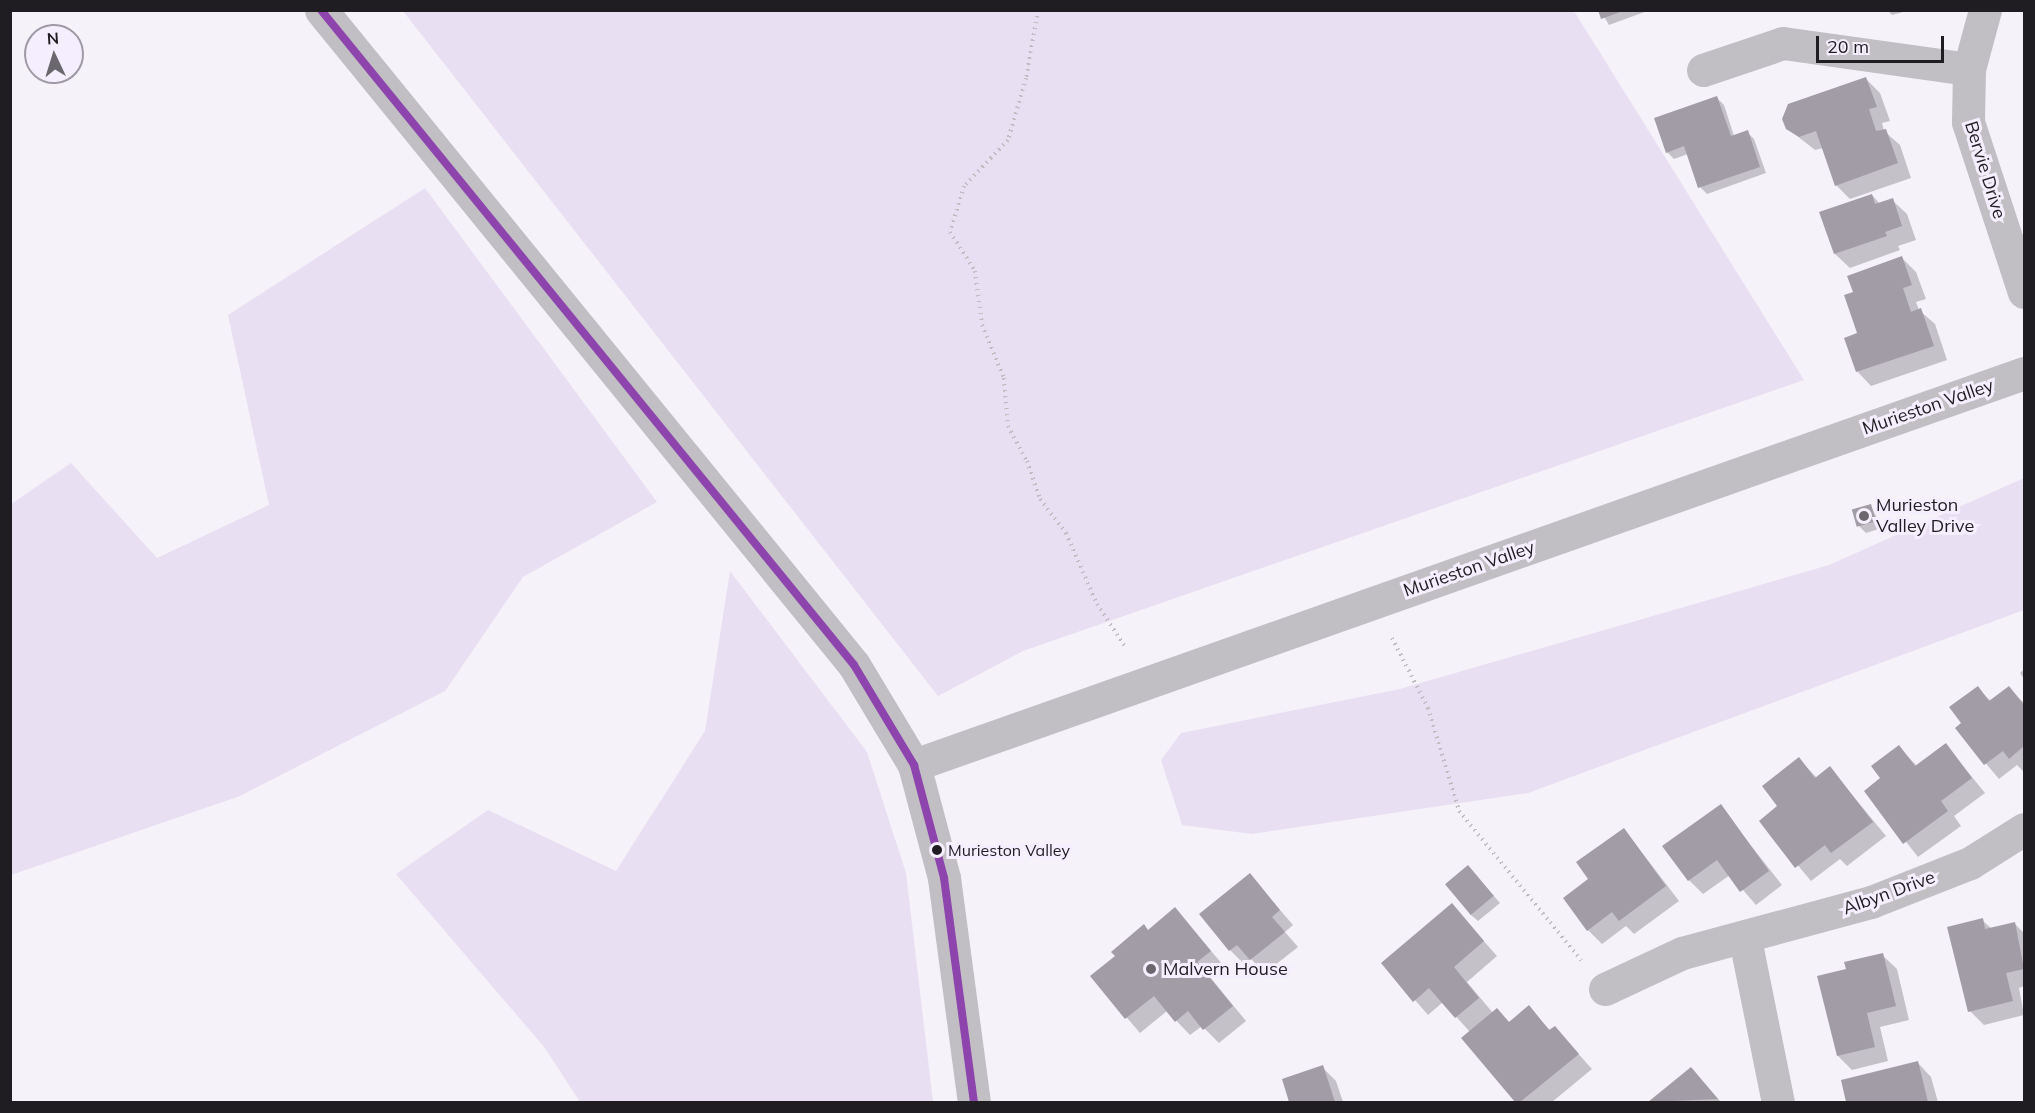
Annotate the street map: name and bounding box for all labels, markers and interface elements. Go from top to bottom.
north arrow [24,24,84,84]
scale bar [1819,24,1946,62]
text: N [46,28,60,48]
text: 20 m [1827,35,1869,58]
street label: Bervie Drive [1960,119,2010,221]
street label: Murieston Valley [1860,374,1996,440]
place label: Murieston Valley Drive [1876,495,1974,538]
marker: Murieston Valley Drive [1857,509,1871,523]
street label: Murieston Valley [1401,536,1537,602]
place label: Murieston Valley [948,840,1070,860]
marker: Murieston Valley [931,844,943,856]
street label: Albyn Drive [1840,866,1938,920]
place label: Malvern House [1163,958,1288,980]
marker: Malvern House [1144,962,1158,976]

